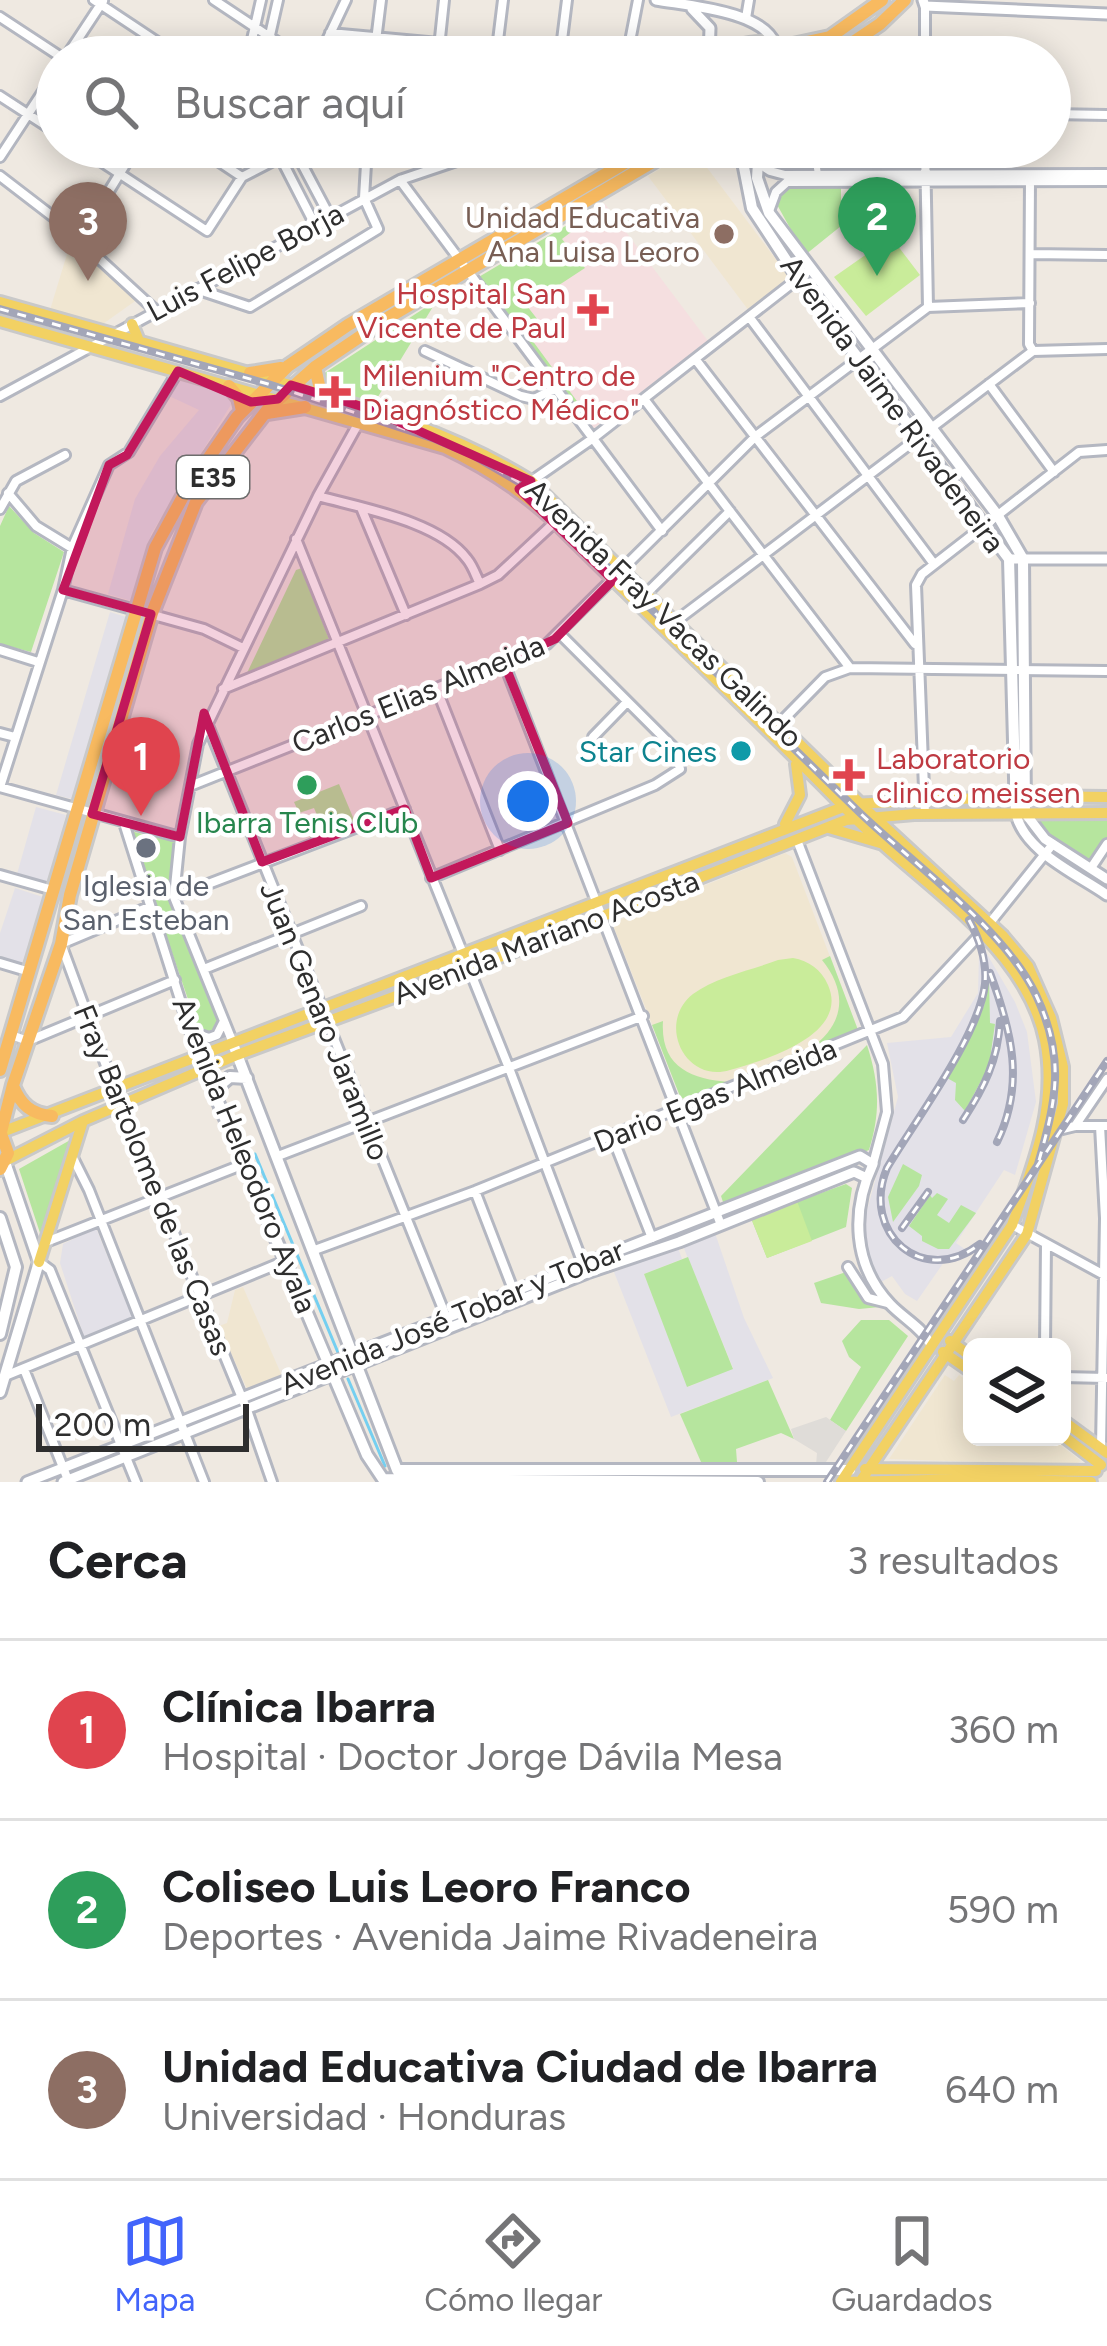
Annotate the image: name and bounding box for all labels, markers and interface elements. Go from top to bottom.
search box [36,36,1071,168]
icon: search [78,69,144,135]
text: Buscar aquí [174,75,406,129]
pin: 2 [838,177,916,276]
pin: 3 [49,182,127,281]
street label: Luis Felipe Borja [140,195,350,329]
place label: Unidad Educativa Ana Luisa Leoro [465,199,700,270]
marker: Unidad Educativa Ana Luisa Leoro [711,221,737,247]
street label: Avenida Jaime Rivadeneira [773,248,1013,560]
place label: Hospital San Vicente de Paul [357,275,566,346]
marker: Hospital San Vicente de Paul [577,294,609,326]
place label: Milenium "Centro de Diagnóstico Médico" [362,357,640,428]
marker: Milenium "Centro de Diagnóstico Médico" [319,376,351,408]
road number: E35 [177,456,249,498]
street label: Avenida Fray Vacas Galindo [518,471,810,755]
street label: Carlos Elias Almeida [286,626,550,762]
pin: 1 [102,717,180,816]
place label: Star Cines [579,733,717,770]
marker: Star Cines [728,738,754,764]
place label: Laboratorio clinico meissen [876,740,1080,811]
marker: Laboratorio clinico meissen [833,759,865,791]
your location [498,771,558,831]
marker: Ibarra Tenis Club [294,772,320,798]
place label: Ibarra Tenis Club [196,804,418,841]
marker: Iglesia de San Esteban [133,835,159,861]
street label: Avenida Mariano Acosta [388,862,704,1012]
place label: Iglesia de San Esteban [63,867,229,938]
street label: Juan Genaro Jaramillo [252,876,398,1166]
street label: Avenida Heleodoro Ayala [165,992,325,1318]
street label: Fray Bartolome de las Casas [66,999,240,1361]
street label: Dario Egas Almeida [588,1029,842,1161]
street label: Avenida José Tobar y Tobar [275,1231,629,1403]
map controls [963,1338,1071,1446]
button: layers [963,1338,1071,1446]
scale bar [36,1398,249,1451]
text: 200 m [54,1405,151,1444]
text: Cerca [48,1530,188,1591]
text: 3 resultados [847,1537,1059,1584]
text: Clínica Ibarra [162,1679,436,1733]
text: 1 [79,1706,95,1753]
text: 360 m [948,1706,1059,1753]
text: Hospital · Doctor Jorge Dávila Mesa [162,1733,783,1780]
text: Coliseo Luis Leoro Franco [162,1859,691,1913]
text: 2 [76,1886,98,1933]
text: 590 m [947,1886,1059,1933]
text: Deportes · Avenida Jaime Rivadeneira [162,1913,818,1960]
text: Unidad Educativa Ciudad de Ibarra [162,2039,878,2093]
text: 3 [76,2066,98,2113]
text: 640 m [945,2066,1059,2113]
text: Universidad · Honduras [162,2093,566,2140]
tab: Mapa [114,2208,195,2319]
tab: Cómo llegar [424,2208,602,2319]
tab: Guardados [831,2208,993,2319]

